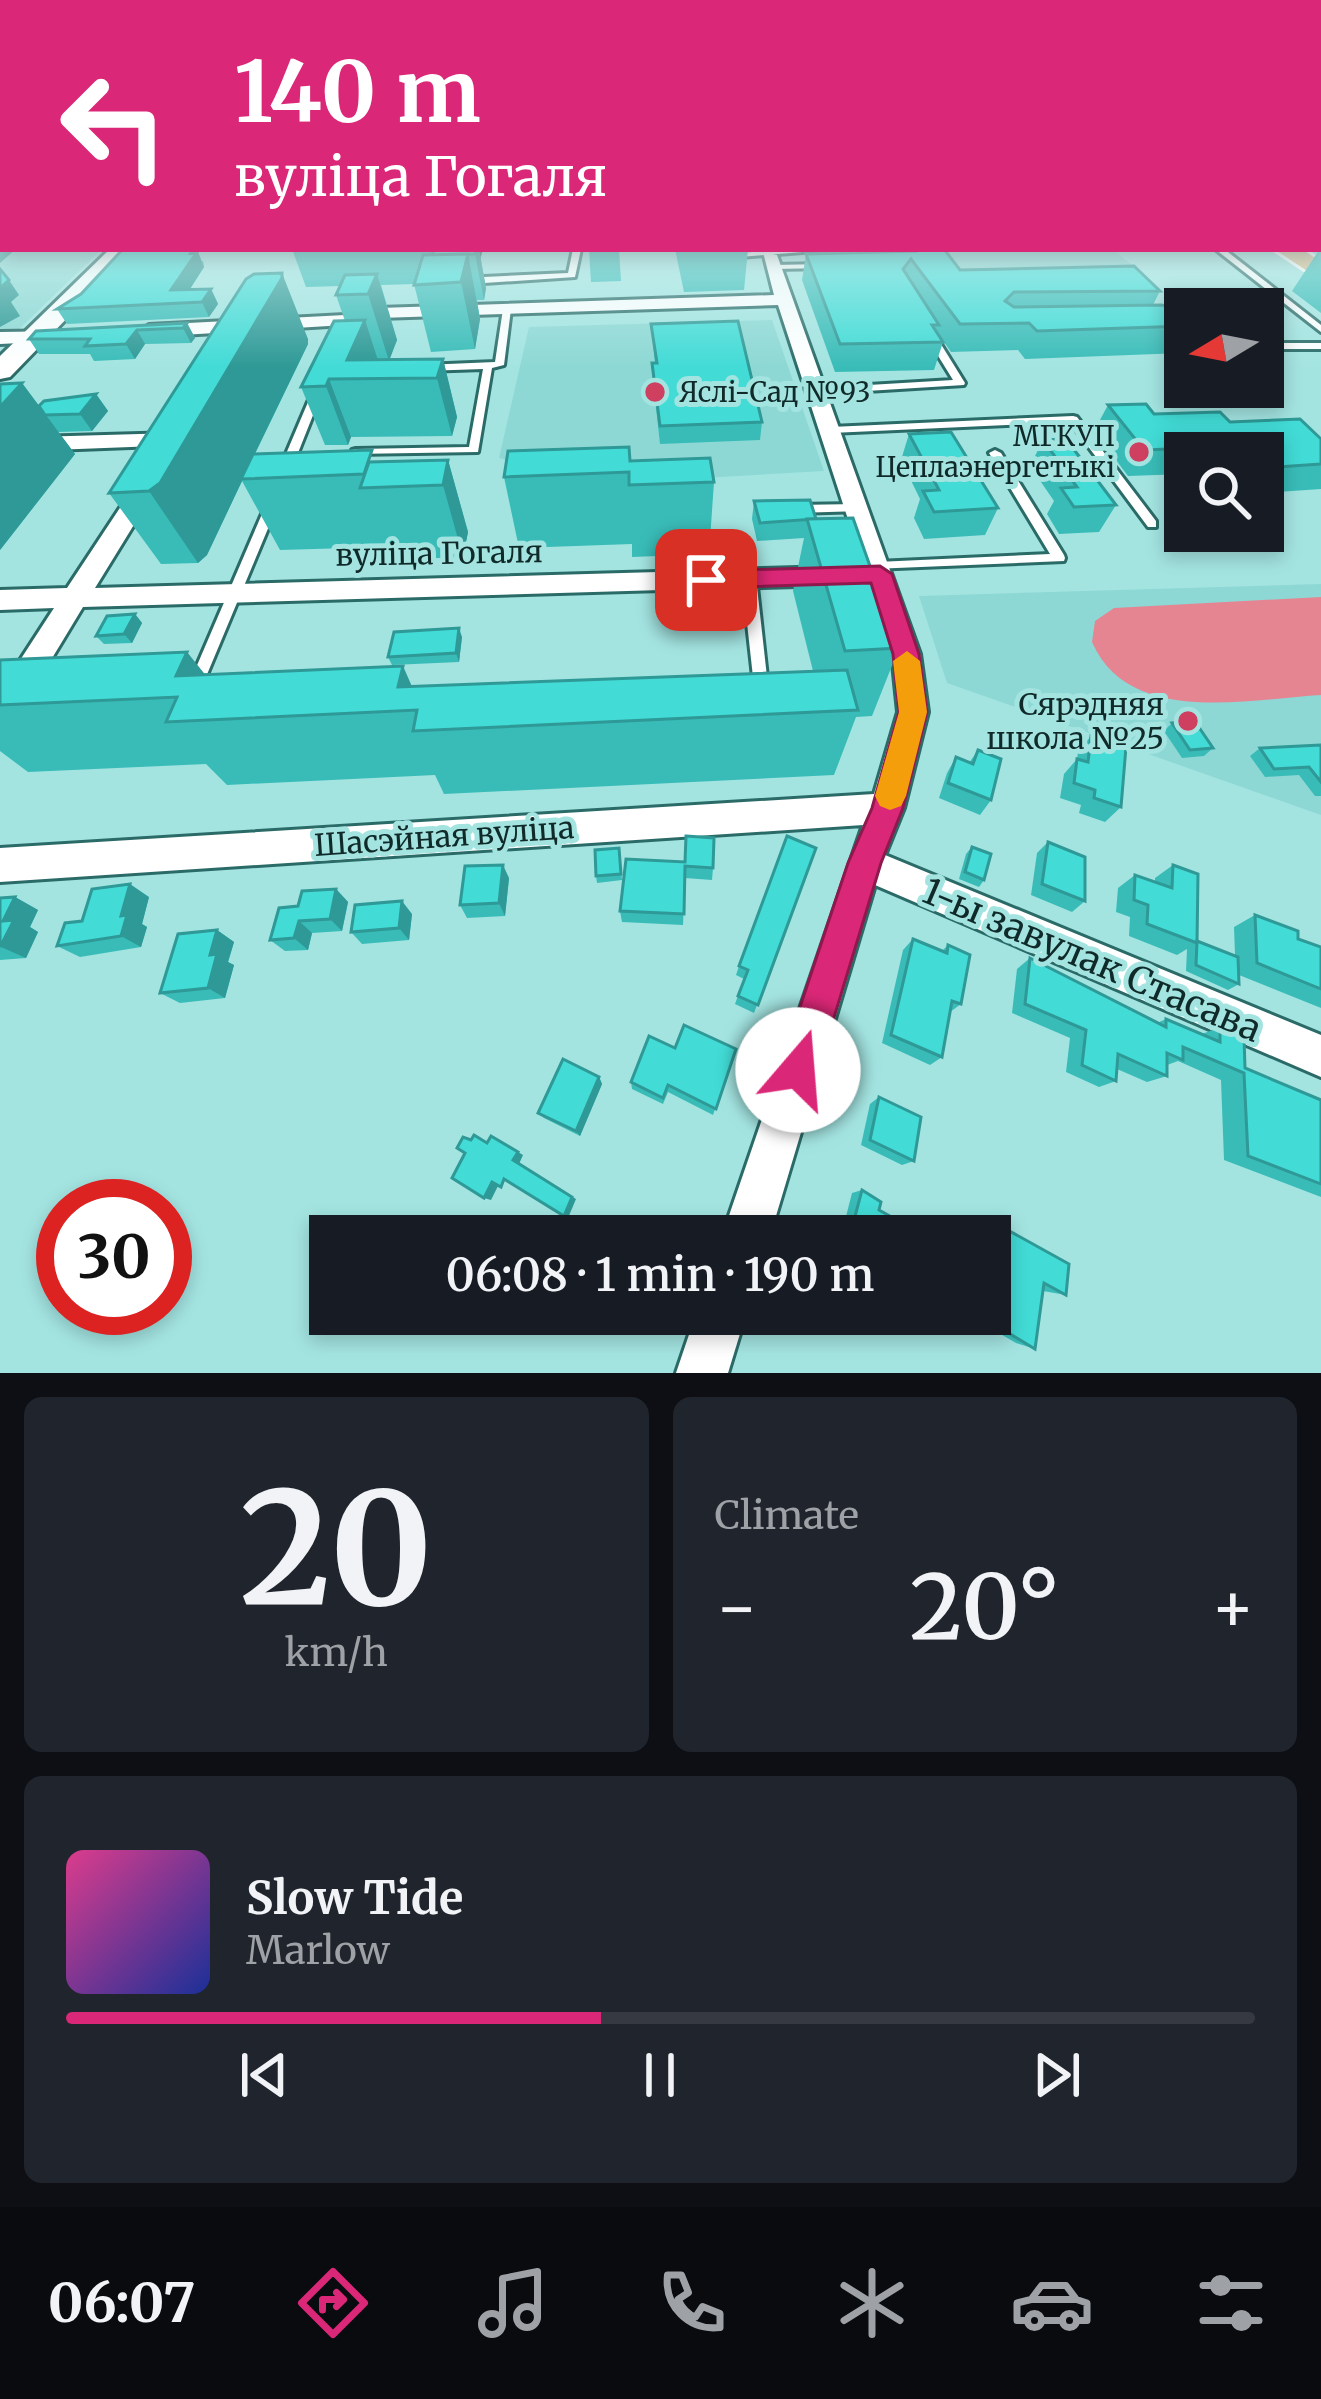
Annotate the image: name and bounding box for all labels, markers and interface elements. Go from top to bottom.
text: 140 m [234,39,481,145]
icon: left [36,48,192,204]
text: вуліца Гогаля [234,143,607,211]
north arrow [1164,288,1284,408]
map controls [1164,288,1284,552]
place label: Яслі-Сад №93 [679,375,870,409]
marker: Яслі-Сад №93 [642,379,668,405]
place label: МГКУП Цеплаэнергетыкі [875,419,1115,484]
button: search [1164,432,1284,552]
marker: МГКУП Цеплаэнергетыкі [1126,439,1152,465]
pin [655,529,757,631]
street label: вуліца Гогаля [335,532,543,574]
icon: arrive [673,547,739,613]
place label: Сярэдняя школа №25 [986,685,1164,757]
marker: Сярэдняя школа №25 [1175,708,1201,734]
street label: Шасэйная вуліца [313,808,575,864]
street label: 1-ы завулак Стасава [916,868,1268,1052]
position arrow [735,1007,861,1133]
speed limit sign: 30 [36,1179,192,1335]
text: 06:08 · 1 min · 190 m [446,1247,874,1303]
text: 20 [240,1451,433,1648]
text: Climate [715,1491,859,1540]
text: 20° [910,1550,1060,1664]
text: − [715,1566,759,1649]
text: + [1211,1566,1255,1649]
text: km/h [285,1628,388,1677]
text: Slow Tide [246,1870,463,1926]
text: Marlow [246,1926,390,1975]
icon: previous [231,2042,297,2108]
icon: pause [627,2042,693,2108]
icon: next [1024,2042,1090,2108]
icon: directions [291,2261,375,2345]
icon: music [471,2261,555,2345]
icon: phone [650,2261,734,2345]
icon: climate [830,2261,914,2345]
icon: car [1010,2261,1094,2345]
icon: filters [1189,2261,1273,2345]
text: 06:07 [48,2269,195,2337]

